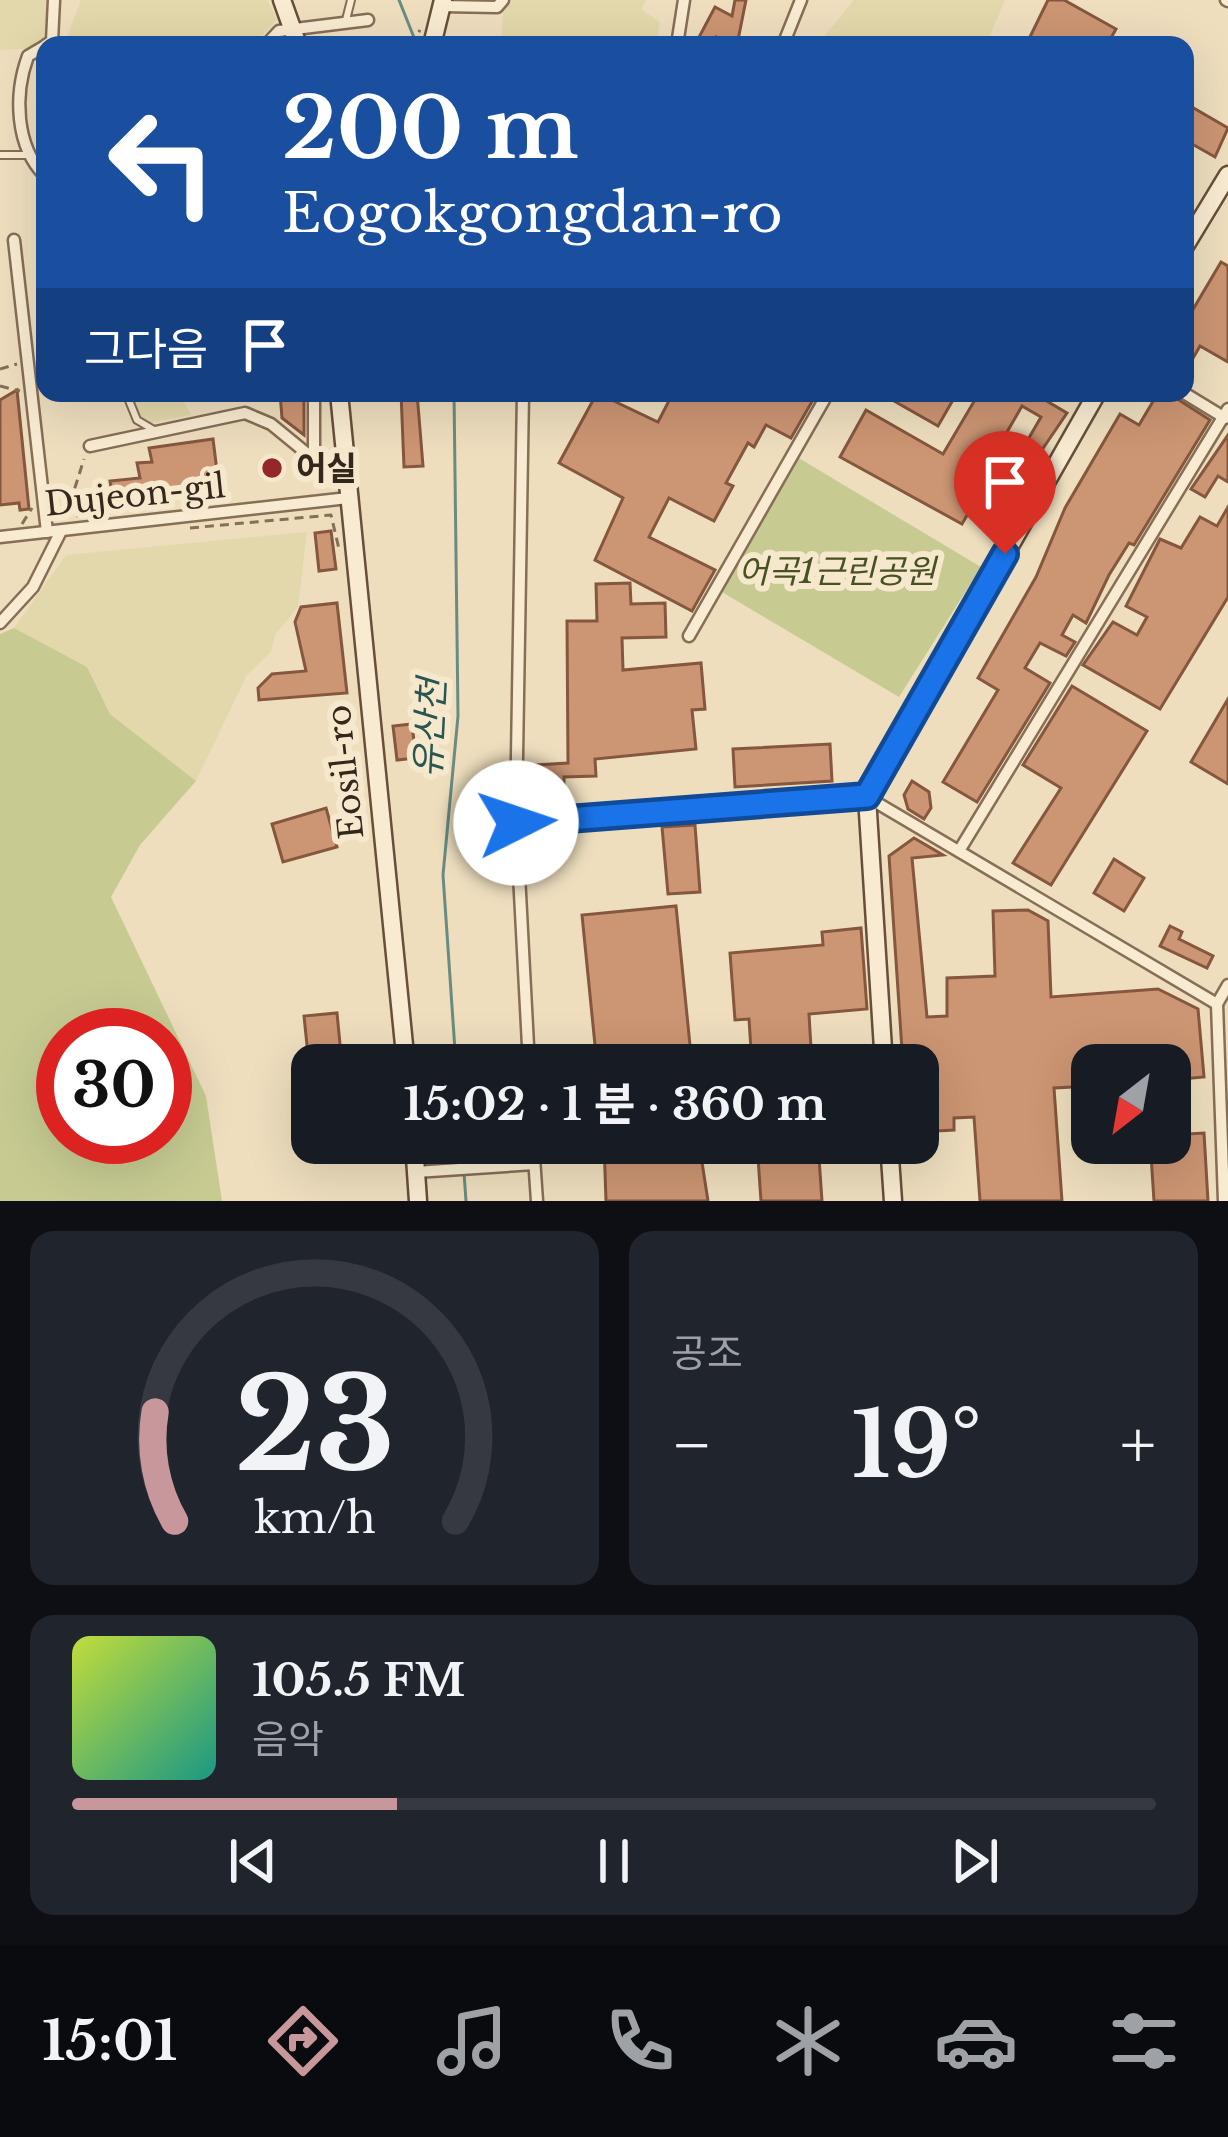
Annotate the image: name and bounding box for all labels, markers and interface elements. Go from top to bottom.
text: 200 m [282,77,579,181]
icon: left [84,84,240,240]
text: Eogokgongdan-ro [282,180,783,247]
icon: arrive [232,312,298,378]
text: 그다음 [84,321,208,377]
pin [954,431,1056,554]
place label: 어실 [296,448,357,489]
icon: arrive [972,449,1038,515]
marker: 어실 [259,455,285,481]
street label: Dujeon-gil [43,465,227,525]
park label: 어곡1근린공원 [738,551,939,592]
water label: 유산천 [405,673,455,779]
street label: Eosil-ro [318,703,372,841]
position arrow [453,760,579,886]
speed limit sign: 30 [36,1008,192,1164]
north arrow [1071,1044,1191,1164]
map controls [1071,1044,1191,1164]
text: 15:02 · 1 분 · 360 m [403,1076,827,1132]
text: 공조 [671,1329,743,1378]
text: 23 [234,1349,395,1504]
text: 19° [851,1390,981,1501]
text: − [671,1404,713,1486]
text: + [1120,1404,1156,1486]
text: km/h [254,1491,375,1545]
text: 105.5 FM [252,1652,465,1708]
text: 음악 [252,1715,324,1764]
icon: previous [220,1828,286,1894]
icon: pause [581,1828,647,1894]
icon: next [942,1828,1008,1894]
icon: directions [261,1999,345,2083]
icon: music [430,1999,514,2083]
icon: phone [598,1999,682,2083]
icon: climate [766,1999,850,2083]
icon: car [934,1999,1018,2083]
icon: filters [1102,1999,1186,2083]
text: 15:01 [42,2008,177,2075]

